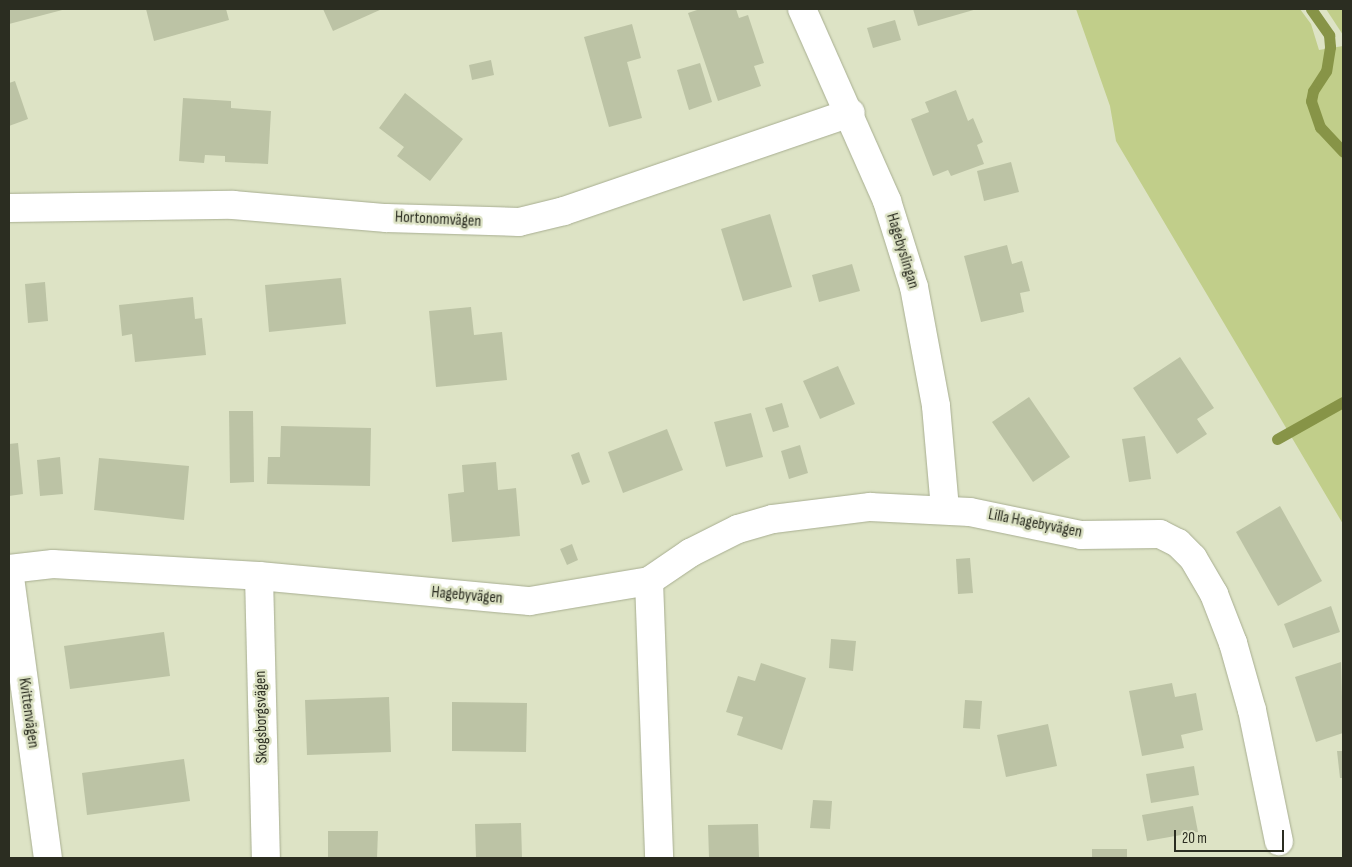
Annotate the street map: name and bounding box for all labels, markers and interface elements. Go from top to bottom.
street label: Hortonomvägen [394,208,482,232]
street label: Hagebyslingan [881,211,923,291]
street label: Lilla Hagebyvägen [987,506,1083,542]
street label: Hagebyvägen [431,583,503,609]
street label: Skogsborgsvägen [252,671,272,763]
street label: Kvittenvägen [14,677,42,749]
scale bar [1177,820,1287,852]
text: 20 m [1182,829,1207,848]

